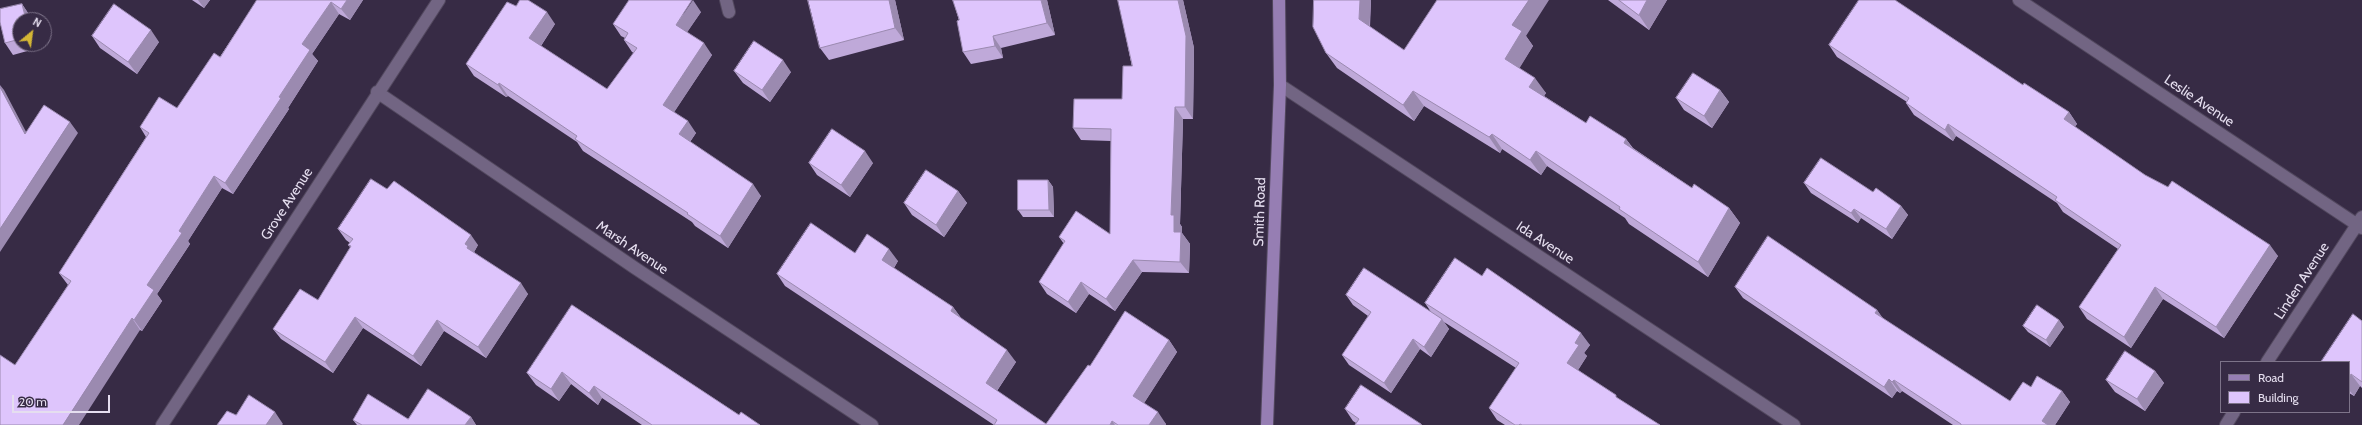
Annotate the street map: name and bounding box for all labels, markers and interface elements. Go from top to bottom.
north arrow [12,12,52,52]
text: N [31,14,44,30]
street label: Leslie Avenue [2161,71,2237,131]
street label: Grove Avenue [257,165,317,243]
street label: Smith Road [1250,177,1270,247]
street label: Marsh Avenue [593,218,671,278]
street label: Ida Avenue [1513,218,1577,268]
street label: Linden Avenue [2271,239,2333,323]
legend [2220,361,2350,413]
text: Road [2258,370,2284,385]
scale bar [14,387,112,413]
text: Building [2258,390,2299,405]
text: 20 m [19,394,47,409]

